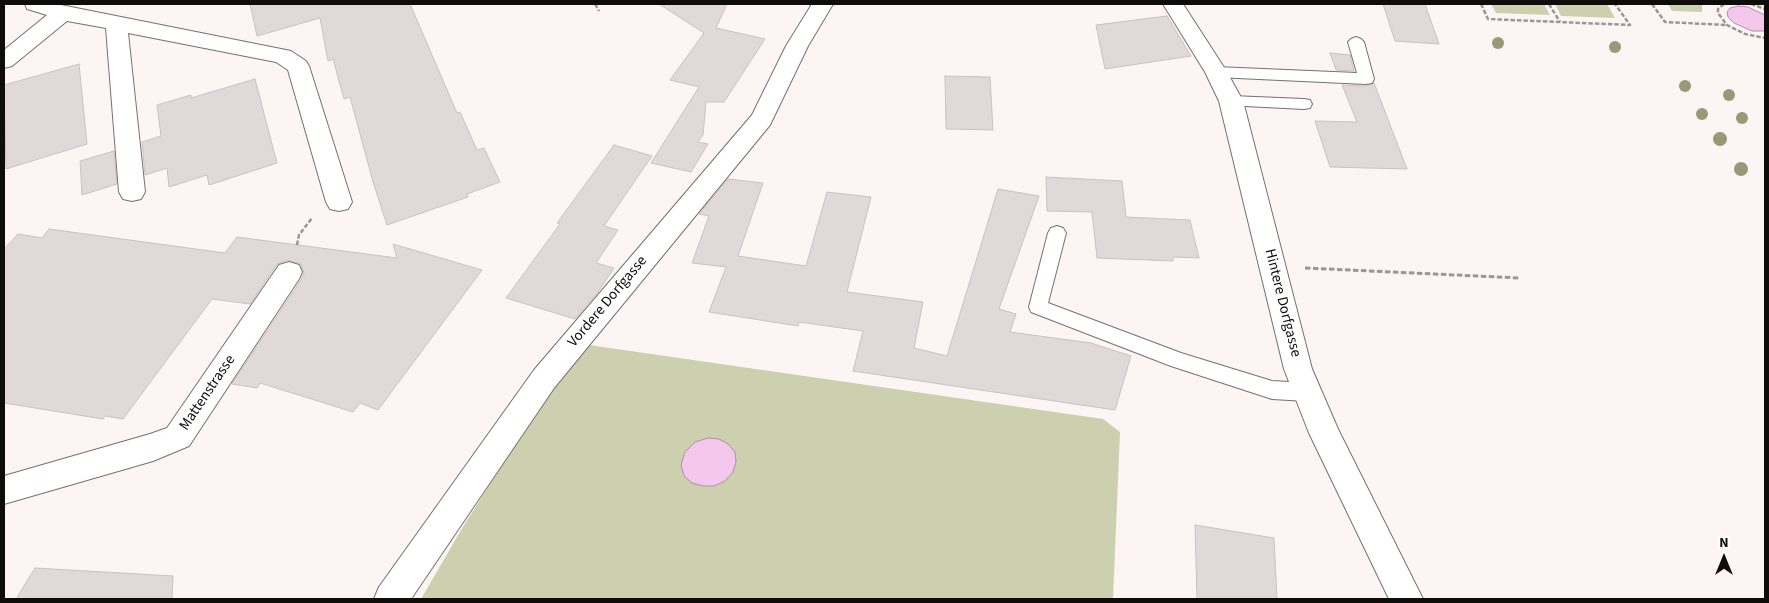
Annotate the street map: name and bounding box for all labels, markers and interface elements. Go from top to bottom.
street label: Hintere Dorfgasse [1260,247,1304,359]
street label: Vordere Dorfgasse [565,253,651,351]
street label: Mattenstrasse [176,352,240,434]
north arrow [1699,533,1749,583]
text: N [1719,533,1729,553]

